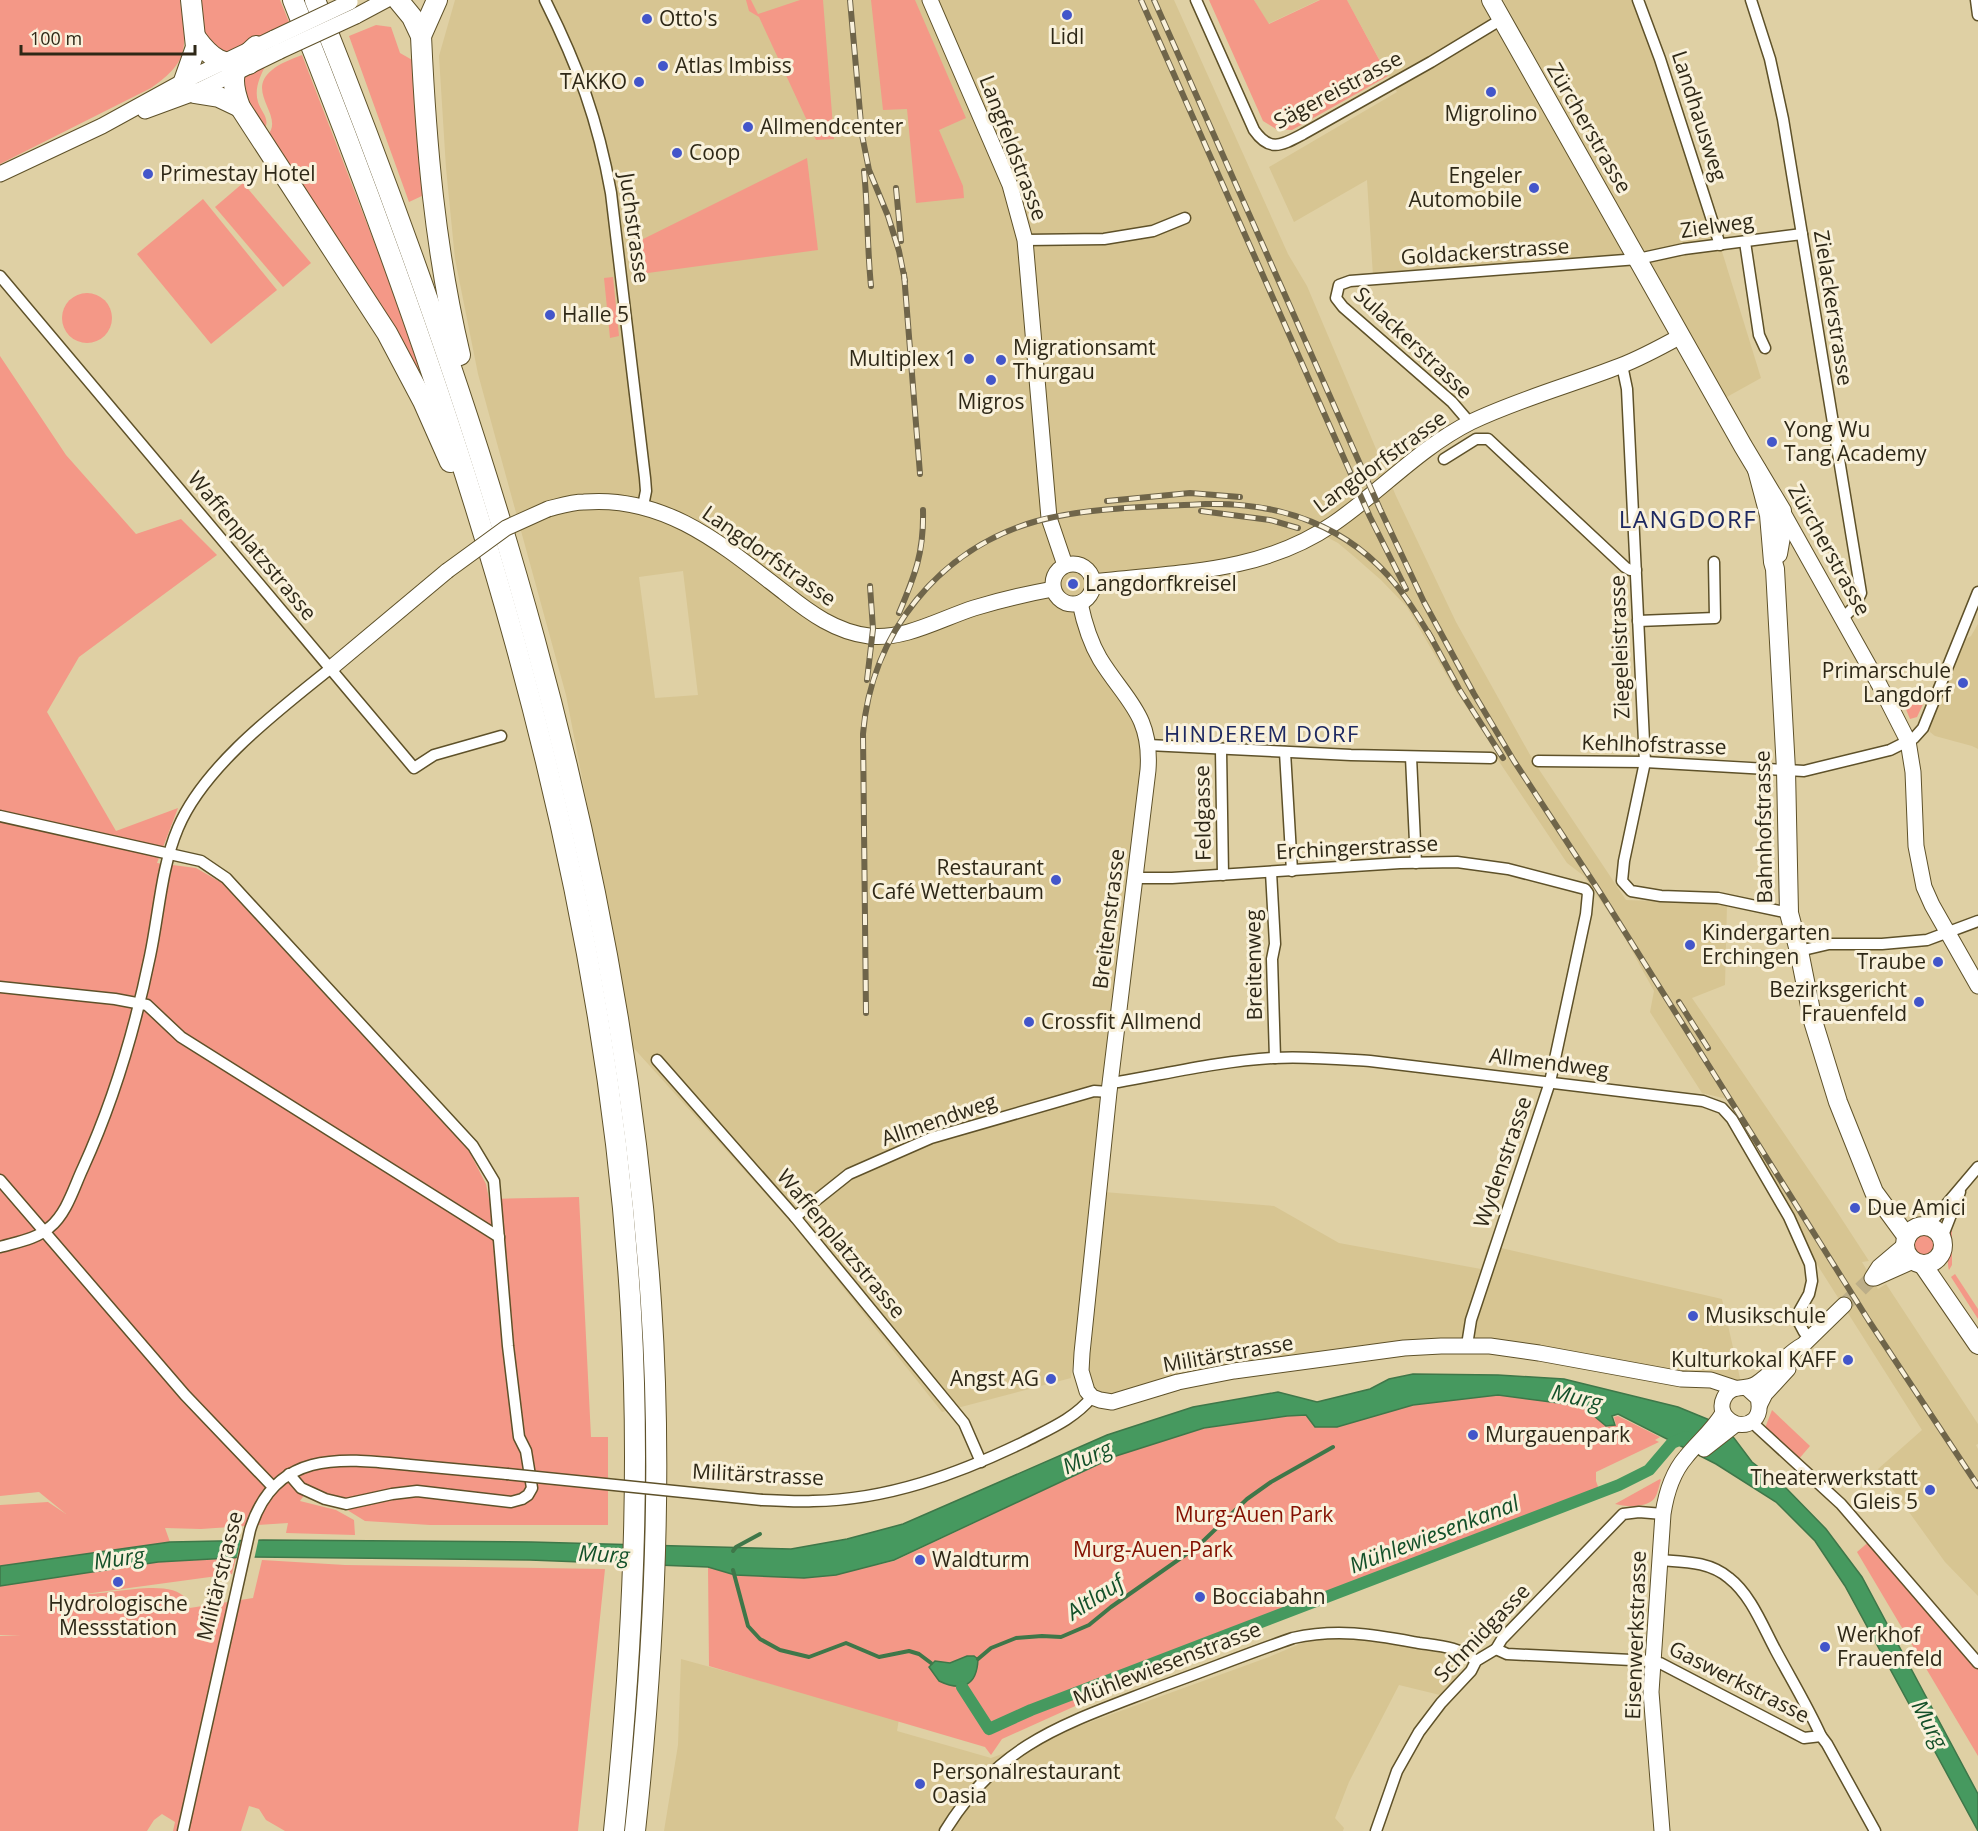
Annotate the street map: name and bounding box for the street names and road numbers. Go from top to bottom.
street label: Sägereistrasse [1268,44,1407,135]
street label: Landhausweg [1666,47,1734,184]
street label: Zürcherstrasse [1541,57,1639,198]
street label: Langfeldstrasse [973,71,1055,224]
street label: Juchstrasse [613,169,657,285]
street label: Zielweg [1678,206,1755,244]
street label: Zielackerstrasse [1808,228,1860,388]
street label: Goldackerstrasse [1400,231,1570,271]
street label: Sulackerstrasse [1348,280,1479,404]
street label: Langdorfstrasse [1307,404,1451,519]
street label: Waffenplatzstrasse [182,465,323,626]
street label: Zürcherstrasse [1782,479,1878,620]
street label: Langdorfstrasse [697,499,842,612]
street label: Ziegeleistrasse [1602,574,1636,720]
street label: Kehlhofstrasse [1581,727,1727,761]
street label: Bahnhofstrasse [1748,750,1778,904]
street label: Feldgasse [1187,765,1217,861]
street label: Erchingerstrasse [1275,829,1439,865]
street label: Breitenstrasse [1086,847,1130,991]
street label: Breitenweg [1238,909,1268,1021]
street label: Allmendweg [1488,1041,1611,1083]
street label: Allmendweg [877,1086,1000,1152]
street label: Wydenstrasse [1467,1092,1538,1231]
street label: Waffenplatzstrasse [771,1163,912,1324]
street label: Militärstrasse [1160,1328,1295,1378]
street label: Militärstrasse [691,1457,825,1491]
street label: Militärstrasse [189,1508,249,1643]
street label: Eisenwerkstrasse [1618,1550,1652,1720]
street label: Schmidgasse [1427,1577,1535,1688]
street label: Mühlewiesenstrasse [1069,1614,1265,1712]
street label: Gaswerkstrasse [1664,1634,1815,1729]

